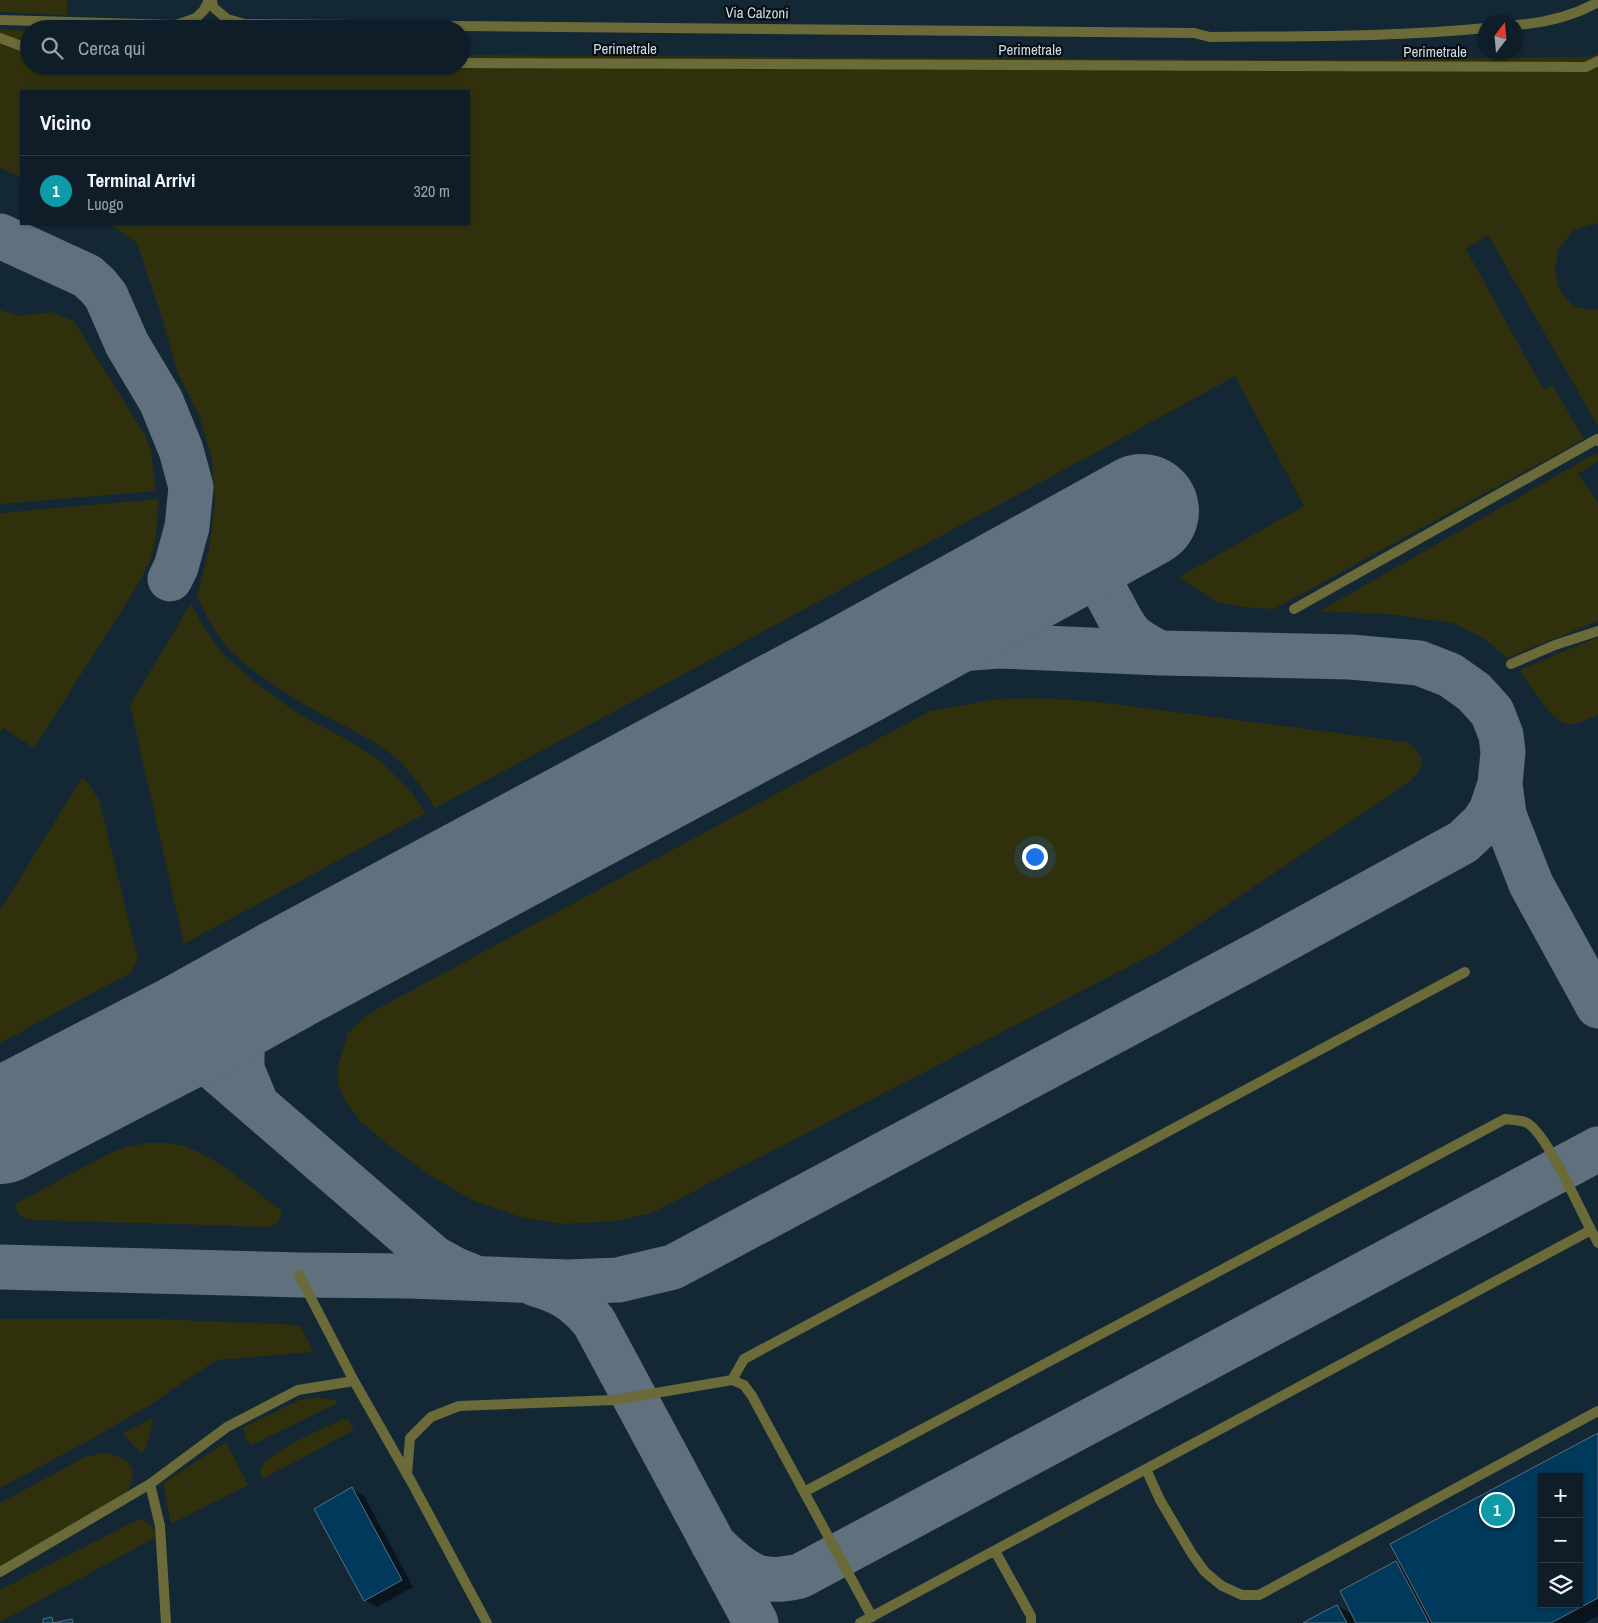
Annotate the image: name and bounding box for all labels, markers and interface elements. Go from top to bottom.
street label: Via Calzoni [725,1,789,24]
north arrow [1478,15,1523,60]
search box [20,20,470,75]
icon: search [38,34,66,62]
text: Cerca qui [78,35,146,61]
street label: Perimetrale [593,38,657,59]
street label: Perimetrale [998,39,1062,60]
street label: Perimetrale [1403,41,1467,62]
text: Vicino [40,108,91,137]
text: Terminal Arrivi [87,167,195,193]
text: 1 [52,180,60,202]
text: 320 m [414,180,450,202]
text: Luogo [87,193,123,215]
your location [1022,844,1048,870]
map controls [1538,1473,1583,1608]
button: + [1538,1473,1583,1518]
pin: 1 [1481,1491,1513,1529]
button: − [1538,1518,1583,1563]
button: layers [1538,1563,1583,1608]

